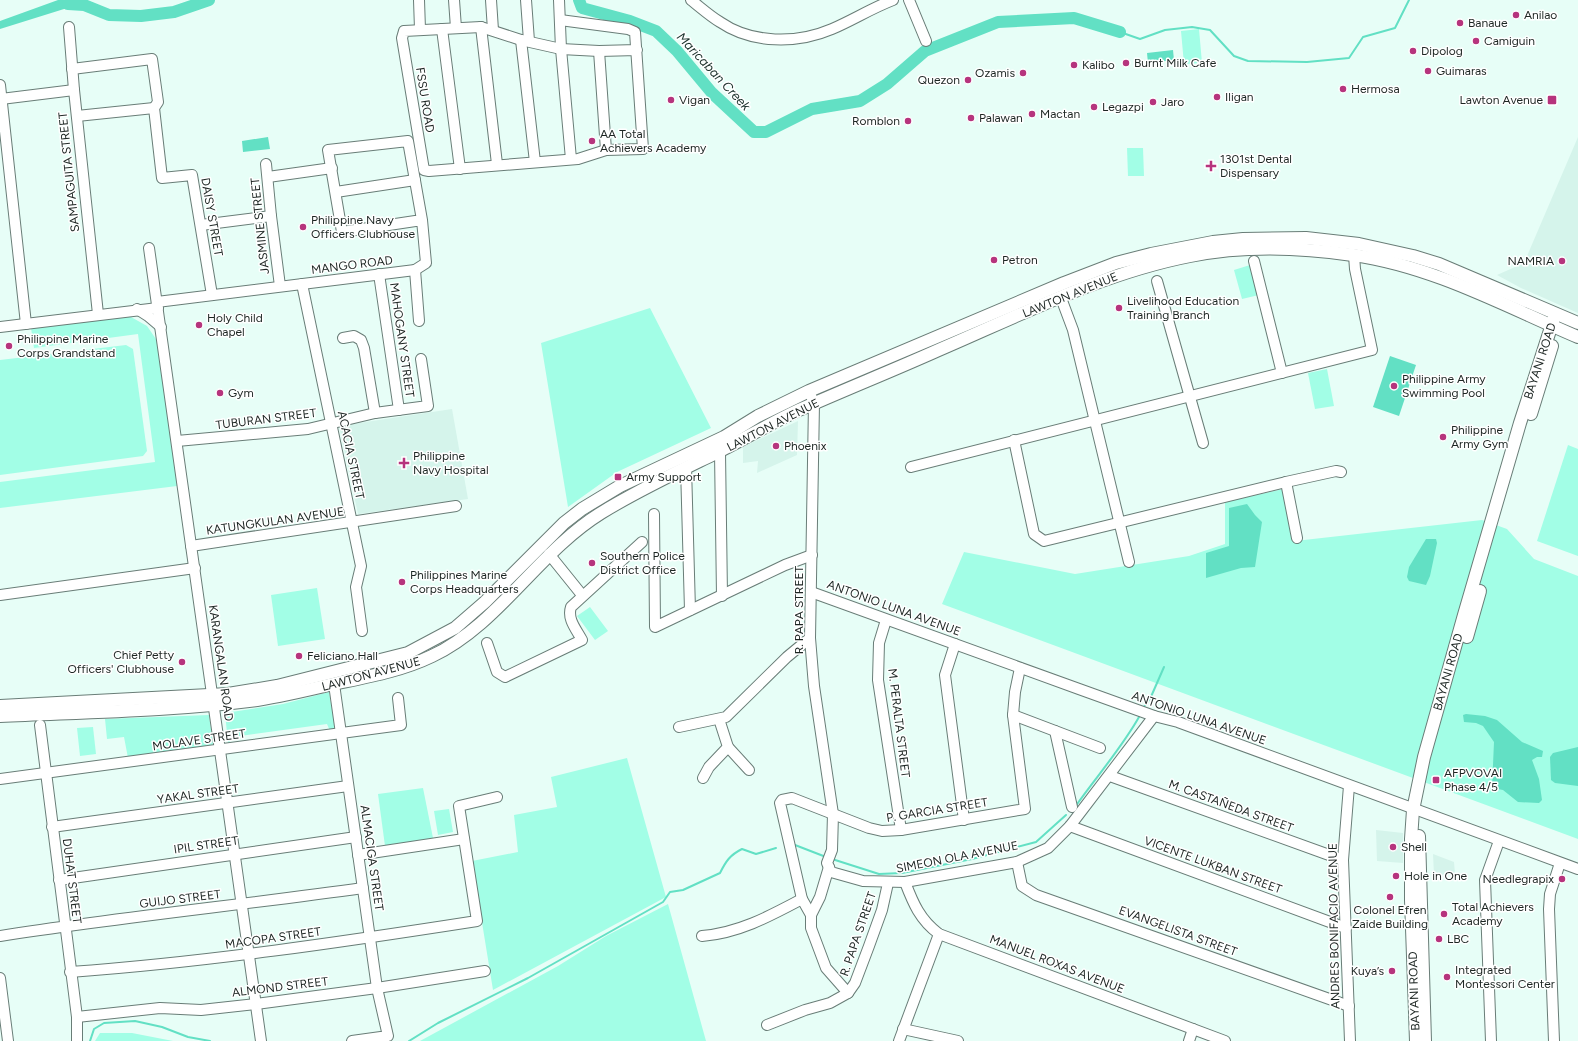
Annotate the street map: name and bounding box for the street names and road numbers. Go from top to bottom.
street label: FSSU ROAD [413,66,437,134]
street label: SAMPAGUITA STREET [56,111,82,233]
street label: DAISY STREET [198,177,226,258]
street label: JASMINE STREET [248,177,272,275]
street label: MANGO ROAD [310,253,394,277]
street label: LAWTON AVENUE [1020,269,1120,321]
street label: MAHOGANY STREET [387,282,417,399]
street label: BAYANI ROAD [1521,321,1559,401]
street label: LAWTON AVENUE [725,396,821,454]
street label: TUBURAN STREET [215,406,317,432]
street label: ACACIA STREET [335,410,367,501]
street label: KATUNGKULAN AVENUE [205,504,345,538]
street label: R. PAPA STREET [792,565,806,654]
street label: ANTONIO LUNA AVENUE [825,577,963,639]
street label: KARANGALAN ROAD [206,604,236,722]
street label: BAYANI ROAD [1430,632,1466,712]
street label: LAWTON AVENUE [320,654,422,694]
street label: M. PERALTA STREET [885,668,913,779]
street label: ANTONIO LUNA AVENUE [1130,688,1268,748]
street label: MOLAVE STREET [151,726,247,753]
street label: M. CASTAÑEDA STREET [1167,777,1296,835]
street label: YAKAL STREET [156,781,240,807]
street label: P. GARCIA STREET [885,795,989,825]
street label: ALMACIGA STREET [358,804,386,912]
street label: IPIL STREET [173,833,240,856]
street label: VICENTE LUKBAN STREET [1142,834,1284,897]
street label: DUHAT STREET [60,838,84,925]
street label: SIMEON OLA AVENUE [895,838,1019,876]
street label: ANDRES BONIFACIO AVENUE [1326,843,1342,1009]
street label: GUIJO STREET [139,887,222,911]
street label: R. PAPA STREET [837,890,879,978]
street label: EVANGELISTA STREET [1117,903,1239,959]
street label: MACOPA STREET [224,924,322,952]
street label: MANUEL ROXAS AVENUE [988,932,1126,996]
street label: BAYANI ROAD [1406,951,1422,1031]
street label: ALMOND STREET [231,974,329,1000]

